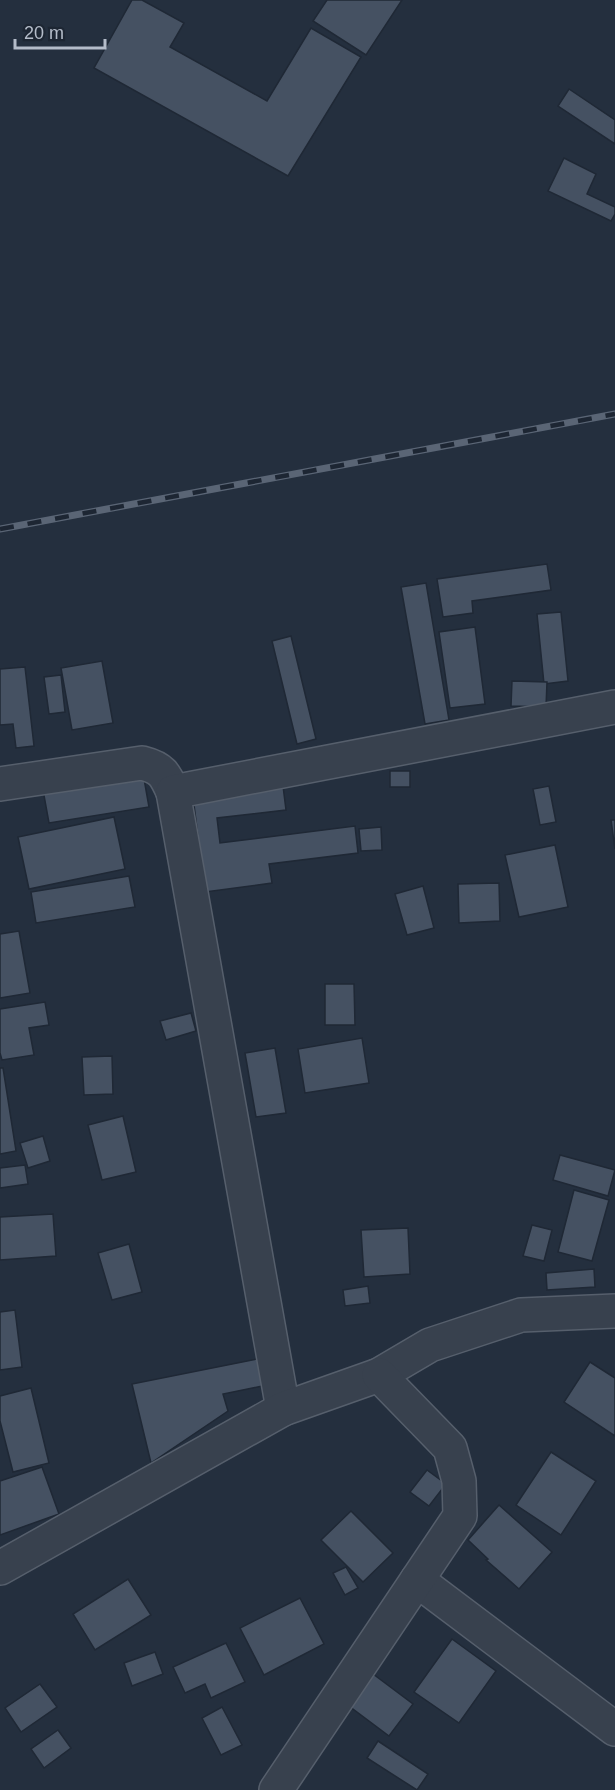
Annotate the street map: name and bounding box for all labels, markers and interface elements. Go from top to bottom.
scale bar [15,12,105,50]
text: 20 m [24,23,64,43]

